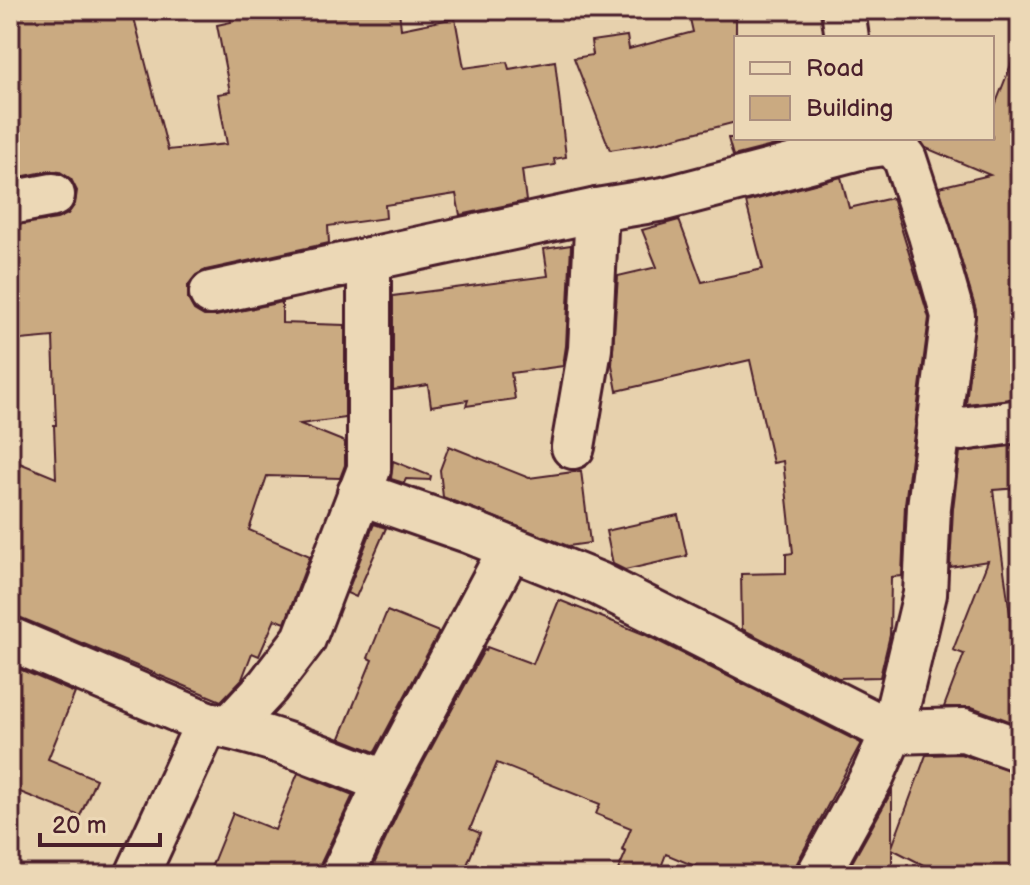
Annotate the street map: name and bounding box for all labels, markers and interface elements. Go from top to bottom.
legend [734,36,994,140]
text: Road [806,54,864,83]
text: Building [806,94,893,123]
scale bar [40,797,160,847]
text: 20 m [52,811,107,840]

